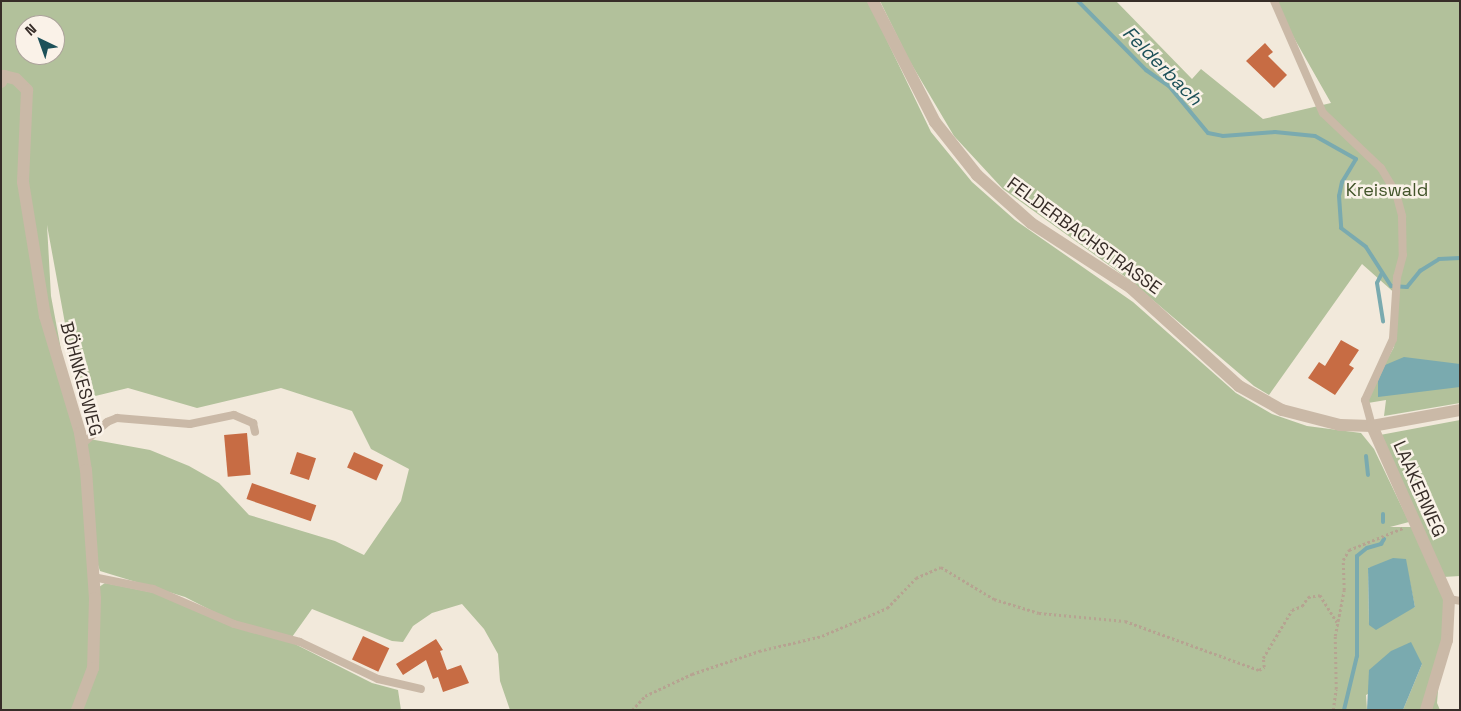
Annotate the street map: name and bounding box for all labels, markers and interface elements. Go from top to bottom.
north arrow [15,15,65,65]
text: N [21,20,40,39]
water label: Felderbach [1118,22,1206,110]
street label: FELDERBACHSTRASSE [1003,173,1165,299]
park label: Kreiswald [1346,179,1428,201]
street label: BÖHNKESWEG [55,319,107,439]
street label: LAAKERWEG [1388,438,1450,540]

